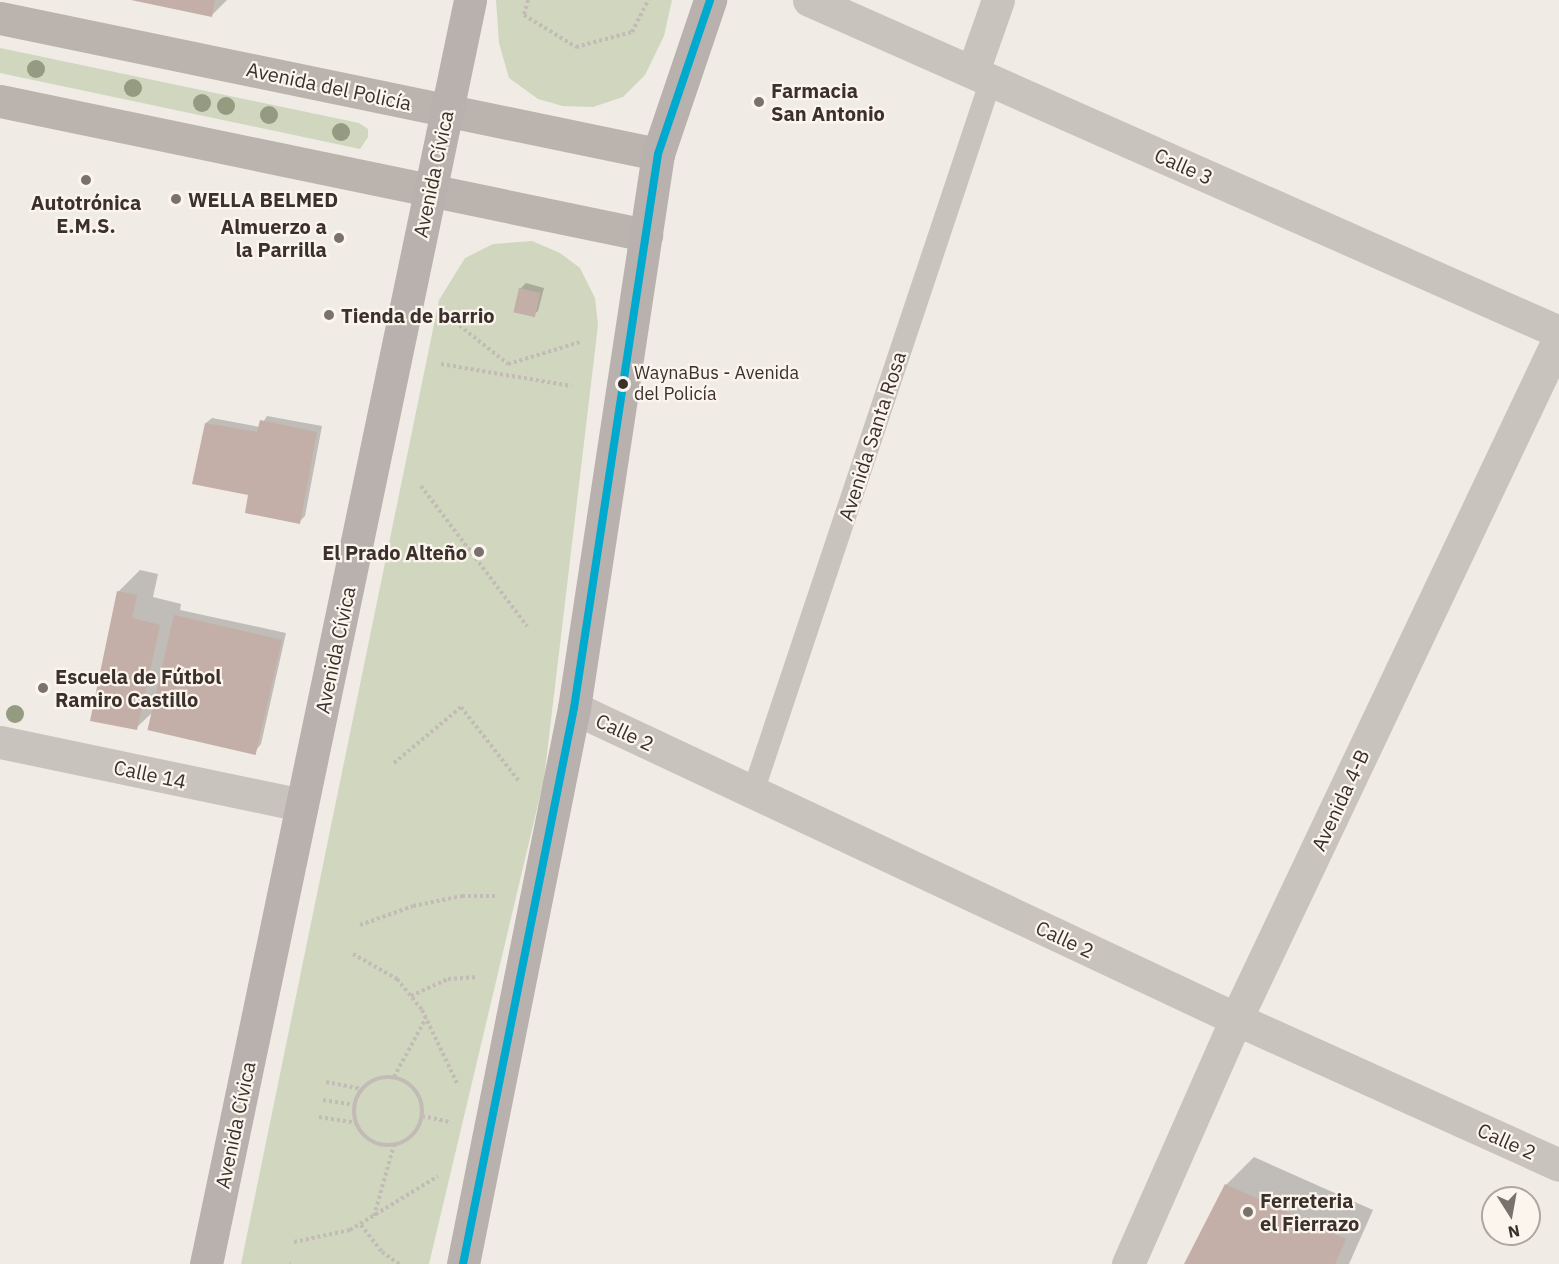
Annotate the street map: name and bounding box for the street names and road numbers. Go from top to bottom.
street label: Avenida del Policía [244,57,414,115]
street label: Avenida Cívica [408,108,458,240]
street label: Calle 3 [1151,143,1217,189]
street label: Avenida Santa Rosa [833,348,911,524]
street label: Avenida Cívica [310,584,360,716]
street label: Calle 2 [592,708,658,756]
street label: Avenida 4-B [1306,745,1374,855]
street label: Calle 14 [112,755,188,793]
street label: Calle 2 [1032,915,1098,963]
street label: Avenida Cívica [210,1059,260,1191]
street label: Calle 2 [1474,1118,1540,1164]

